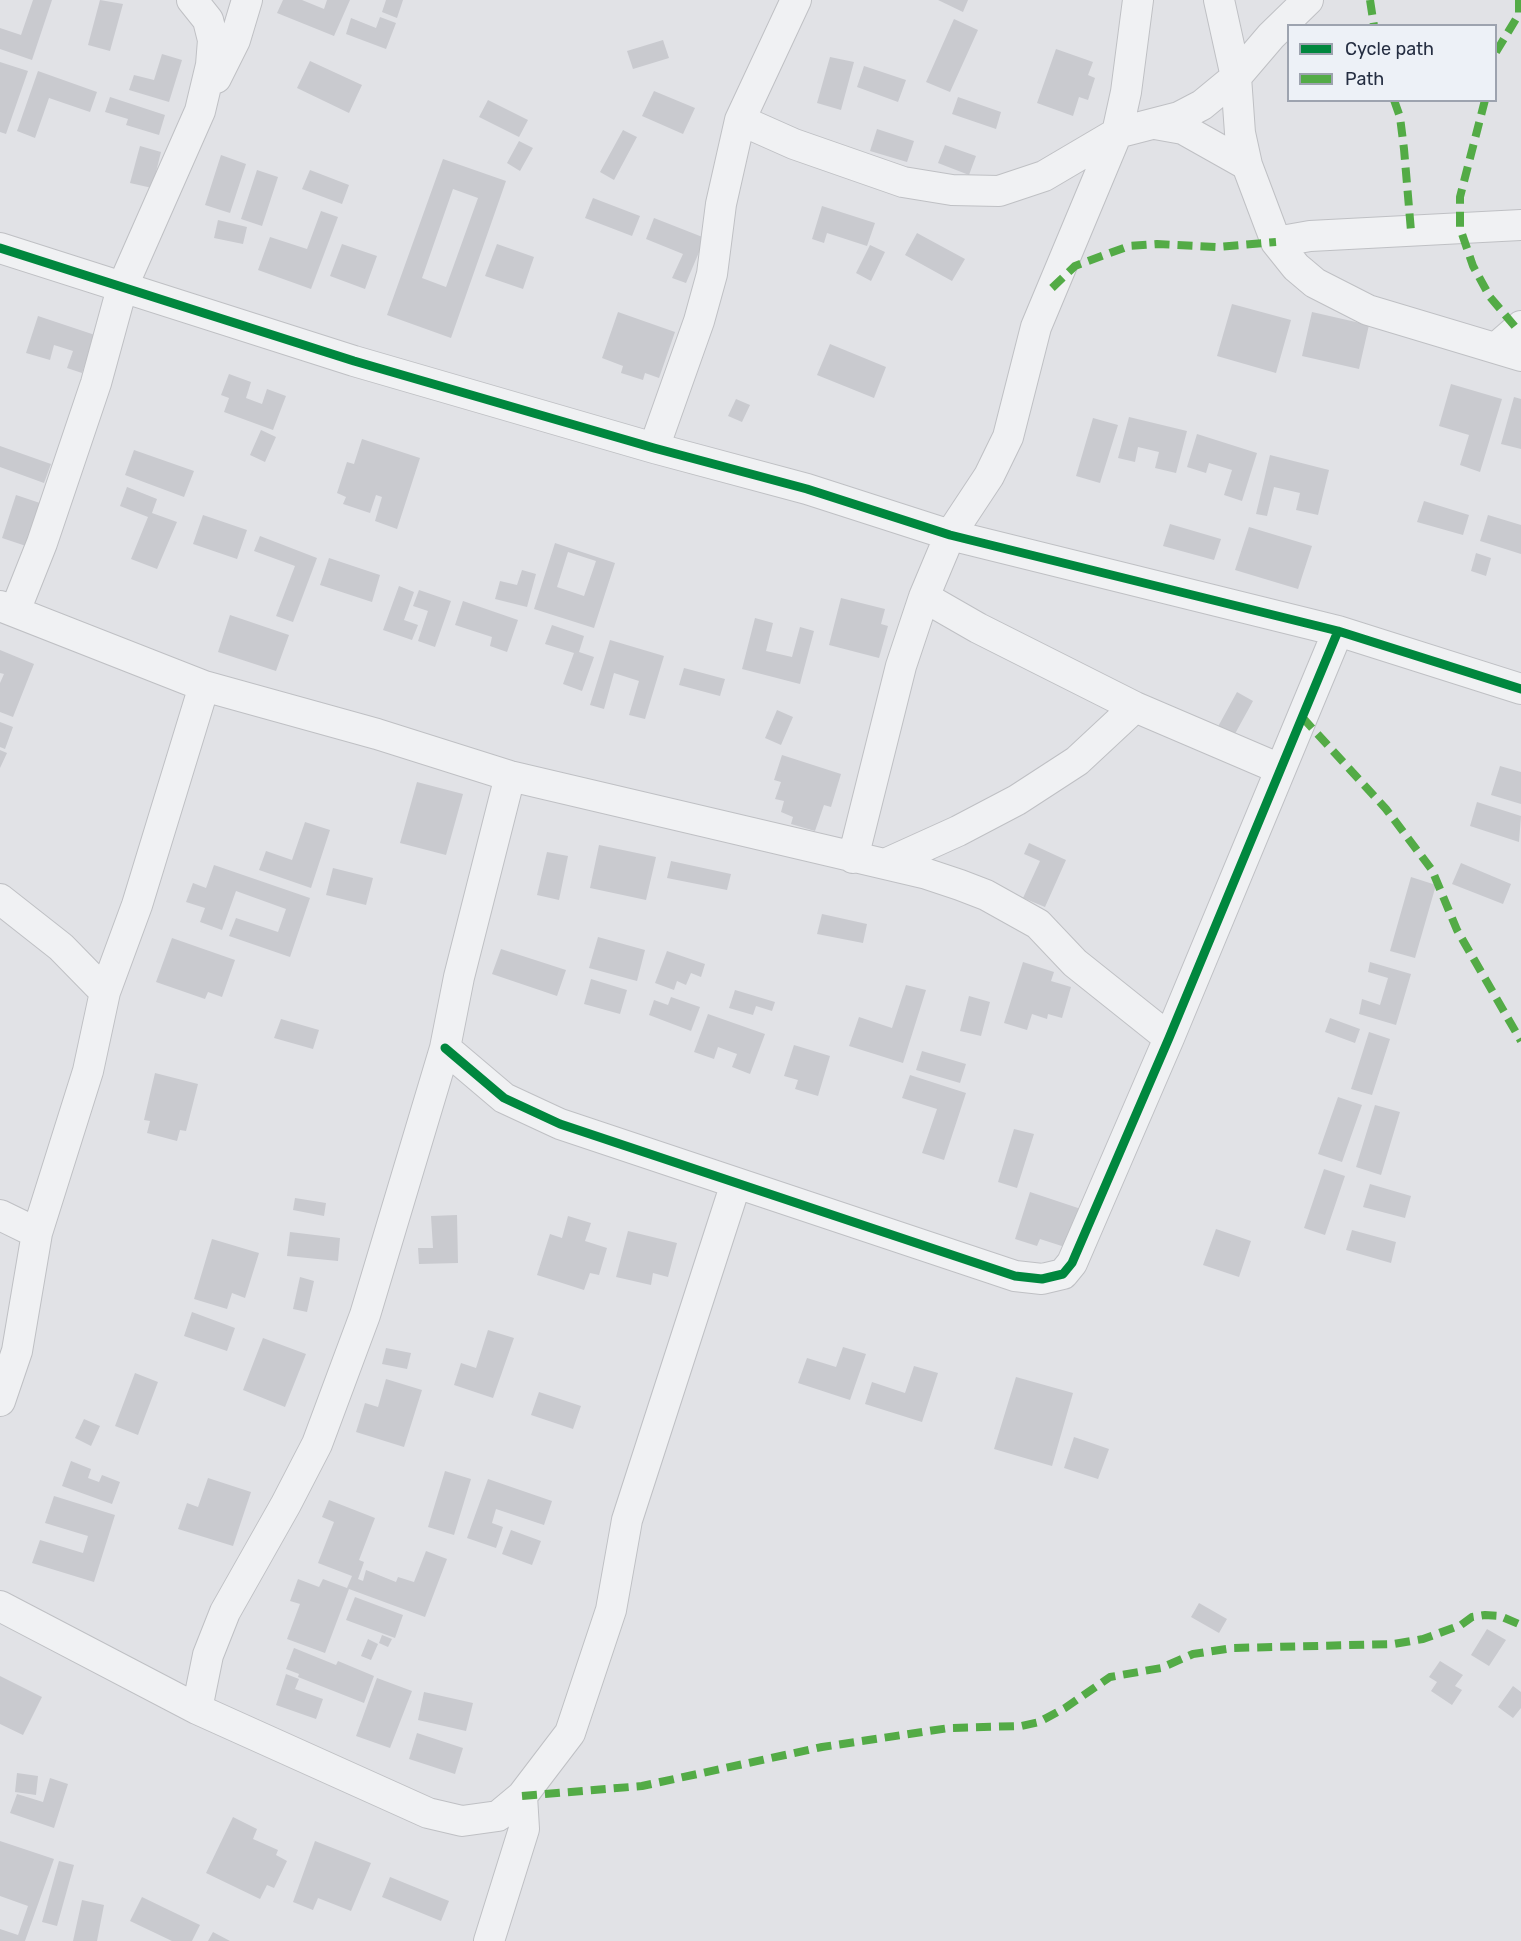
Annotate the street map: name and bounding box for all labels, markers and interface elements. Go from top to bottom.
legend [1287,24,1497,102]
text: Cycle path [1345,38,1434,60]
text: Path [1345,68,1384,90]

